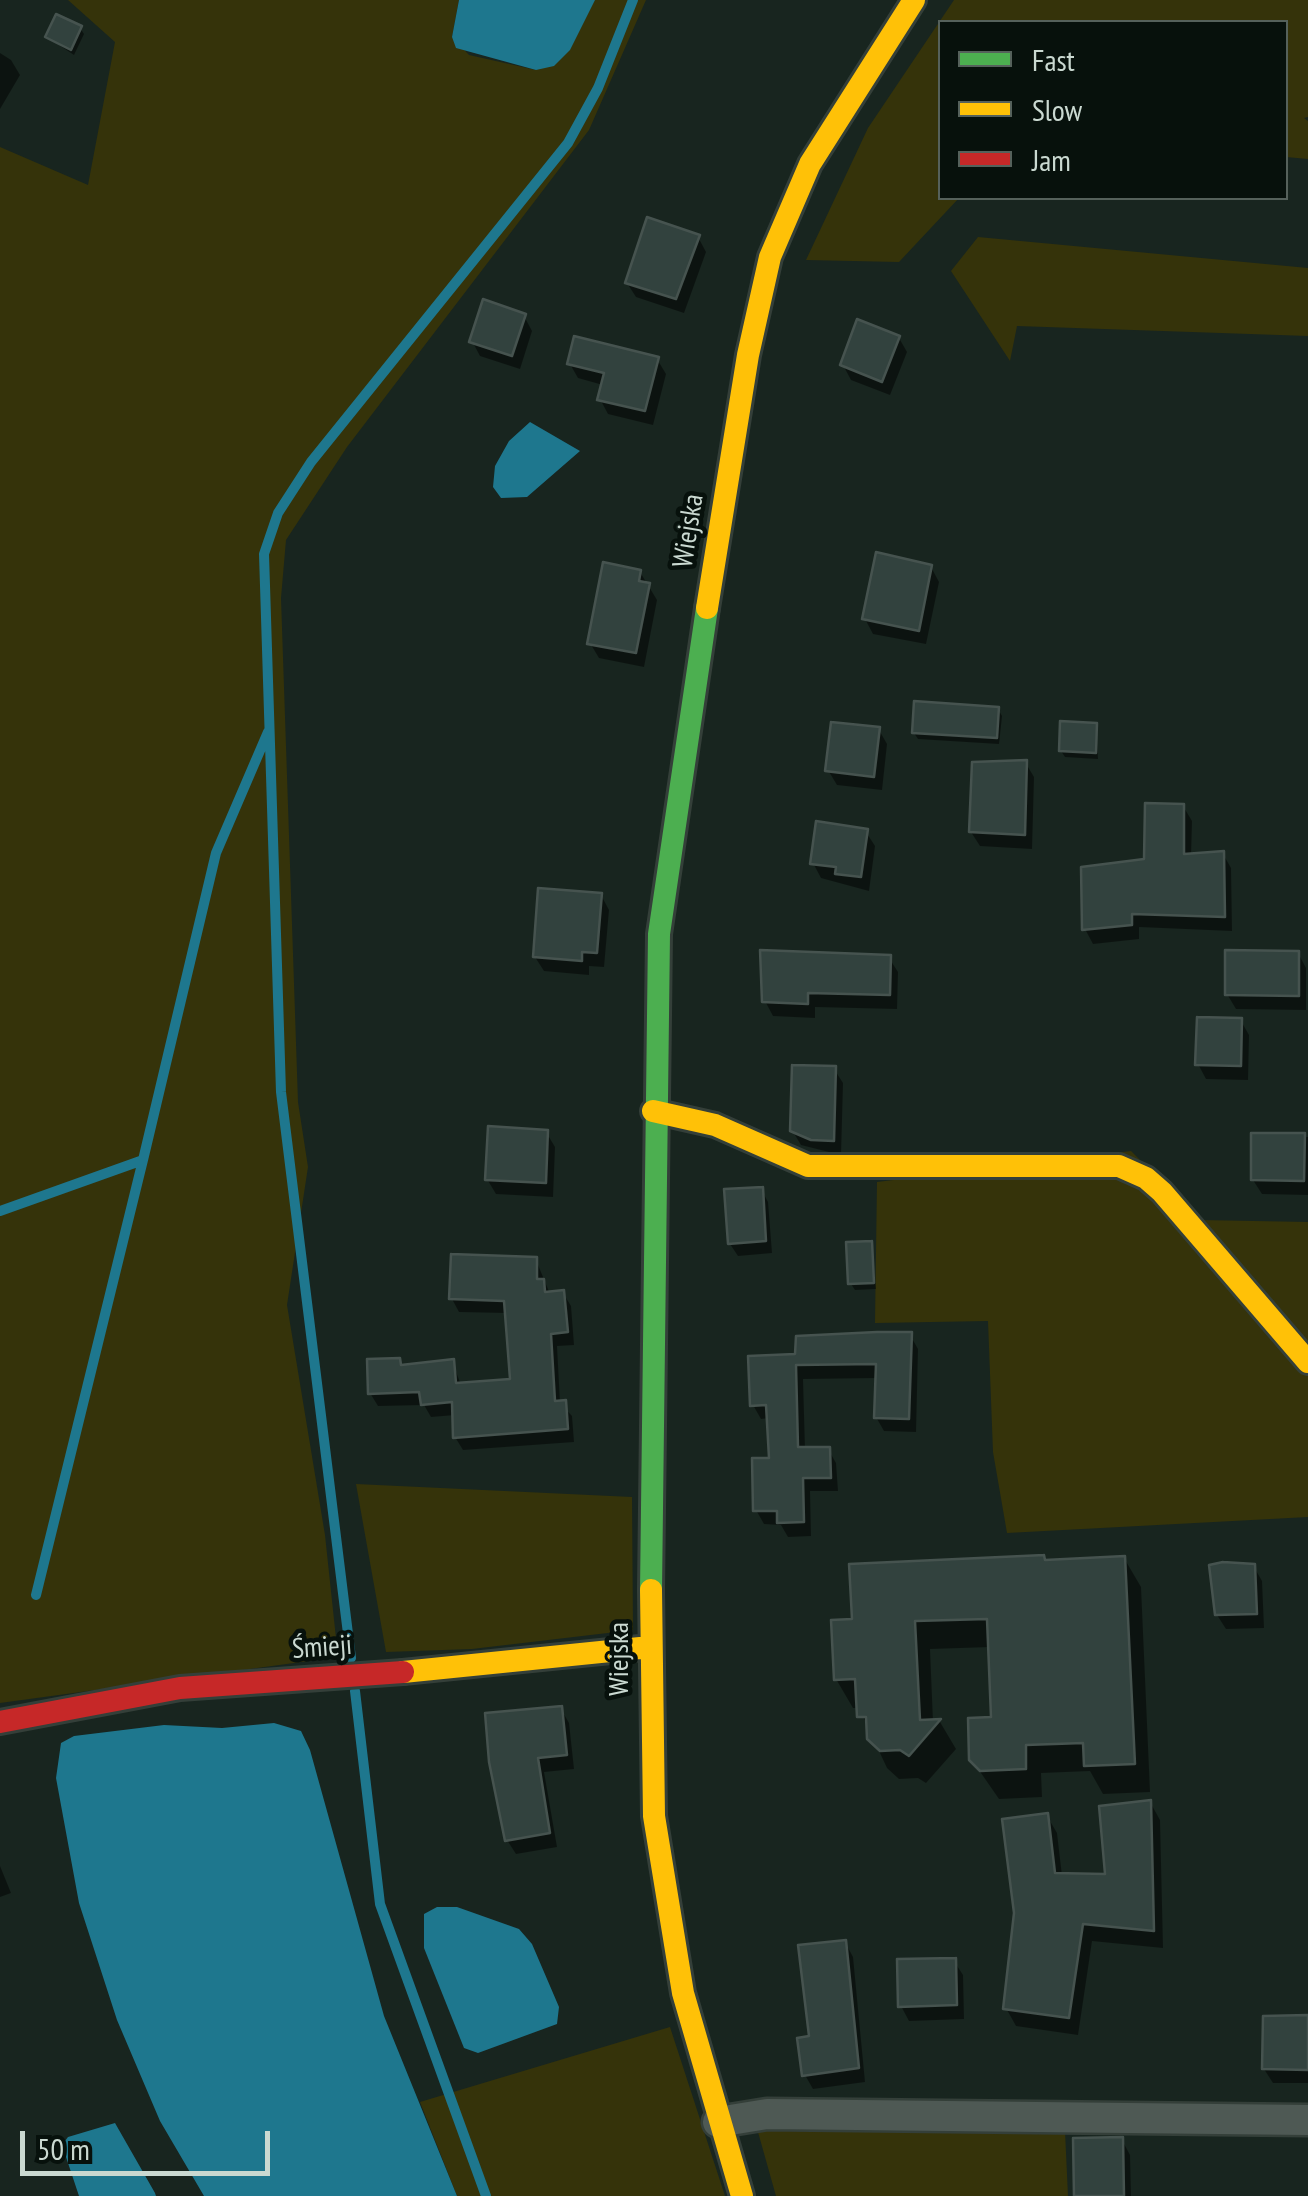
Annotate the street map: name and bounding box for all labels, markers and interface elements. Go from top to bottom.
legend [938,20,1288,200]
text: Fast [1032,40,1075,79]
text: Slow [1032,90,1082,129]
text: Jam [1032,140,1071,179]
street label: Wiejska [667,492,711,570]
street label: Wiejska [603,1622,637,1696]
street label: Śmieji [291,1629,353,1667]
scale bar [25,2111,275,2173]
text: 50 m [37,2129,90,2168]

